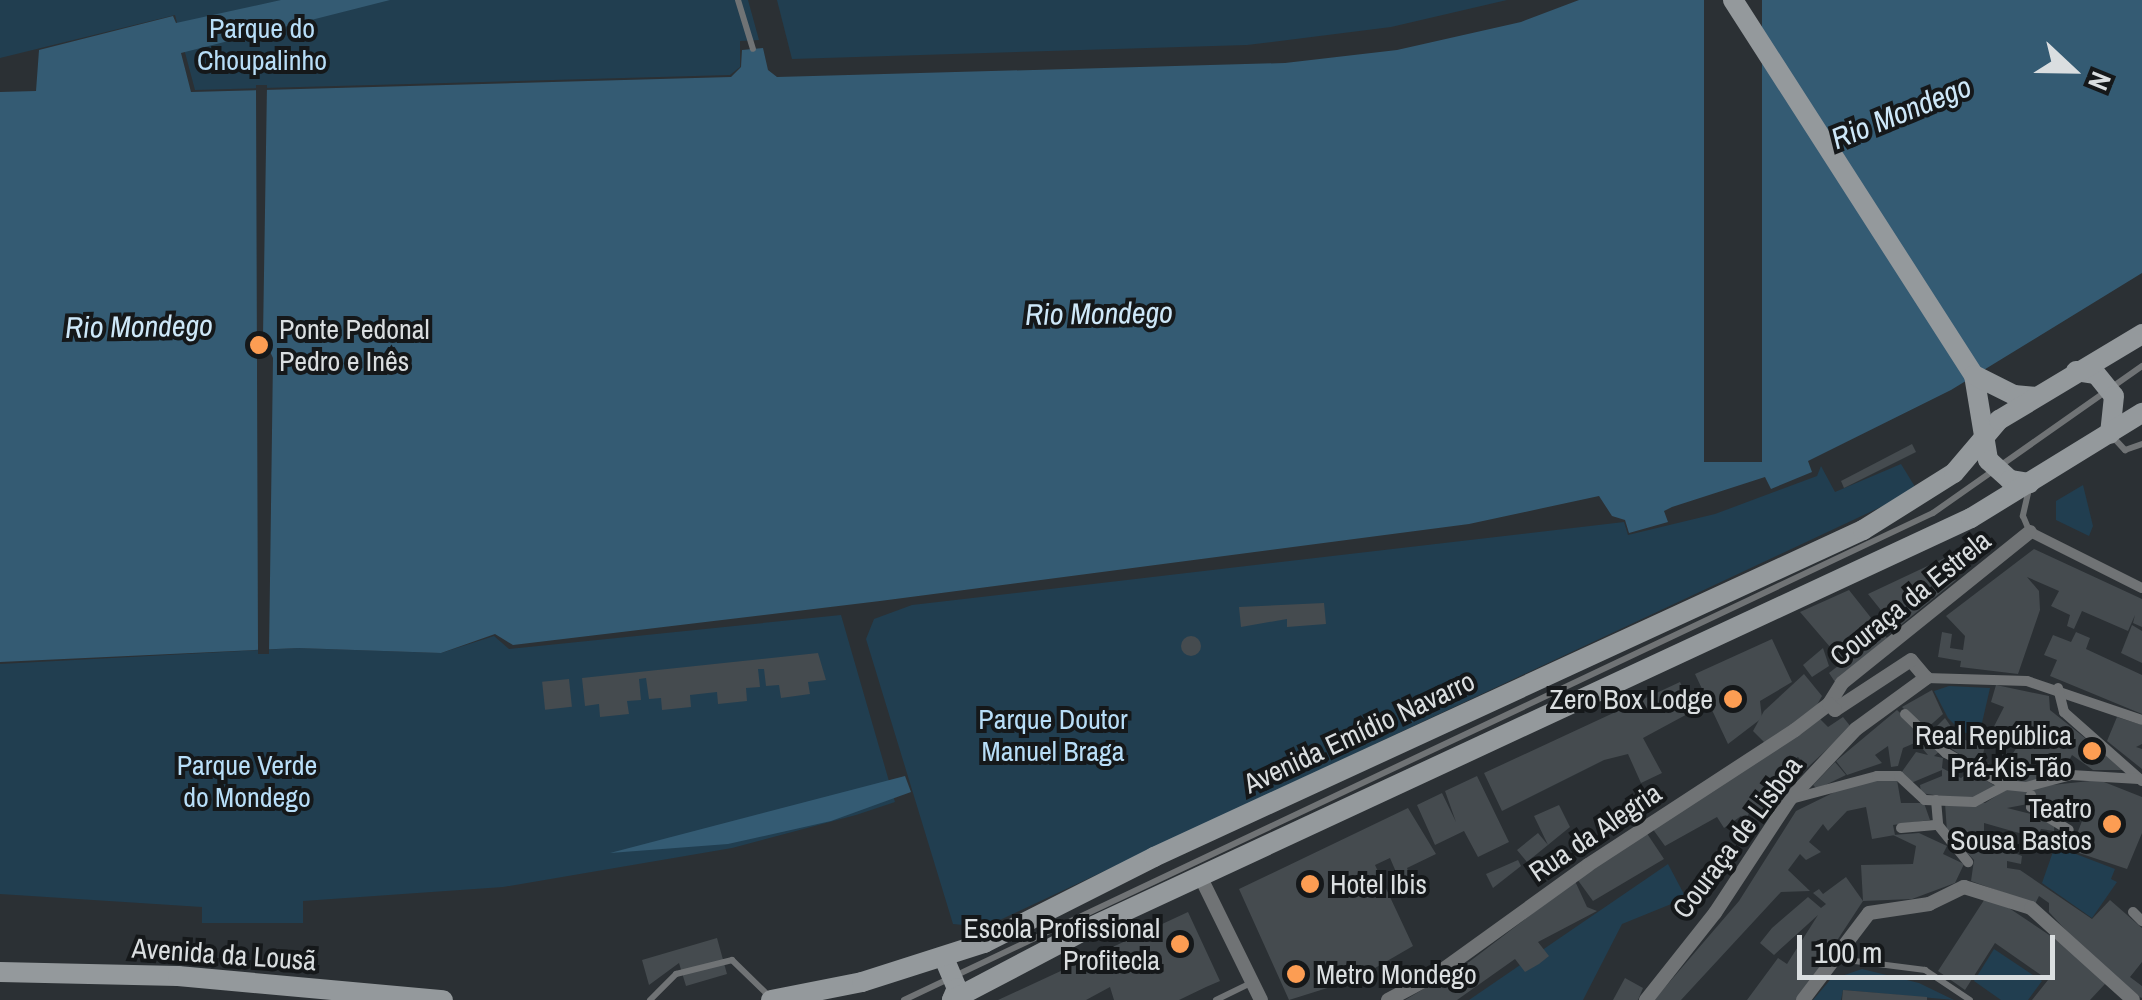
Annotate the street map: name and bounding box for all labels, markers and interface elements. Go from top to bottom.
park label: Parque do Choupalinho [197,11,327,77]
north arrow [2022,20,2122,120]
text: N [2079,66,2121,96]
water label: Rio Mondego [1826,68,1976,156]
water label: Rio Mondego [1025,294,1173,332]
water label: Rio Mondego [65,307,213,345]
place label: Ponte Pedonal Pedro e Inês [279,312,430,378]
marker: Ponte Pedonal Pedro e Inês [248,334,270,356]
street label: Couraça da Estrela [1823,523,1997,673]
street label: Avenida Emídio Navarro [1238,664,1480,800]
place label: Zero Box Lodge [1550,682,1713,716]
marker: Zero Box Lodge [1722,688,1744,710]
park label: Parque Doutor Manuel Braga [978,702,1128,768]
place label: Real República Prá-Kis-Tão [1915,718,2072,784]
marker: Real República Prá-Kis-Tão [2081,740,2103,762]
park label: Parque Verde do Mondego [177,748,317,814]
street label: Couraça de Lisboa [1665,749,1809,925]
street label: Rua da Alegria [1522,775,1668,889]
place label: Teatro Sousa Bastos [1950,791,2092,857]
marker: Teatro Sousa Bastos [2101,813,2123,835]
place label: Hotel Ibis [1330,867,1427,901]
marker: Hotel Ibis [1299,873,1321,895]
place label: Escola Profissional Profitecla [963,911,1160,977]
scale bar [1802,915,2060,977]
street label: Avenida da Lousã [131,931,317,977]
text: 100 m [1814,932,1882,972]
marker: Escola Profissional Profitecla [1169,933,1191,955]
place label: Metro Mondego [1316,957,1477,991]
marker: Metro Mondego [1285,963,1307,985]

